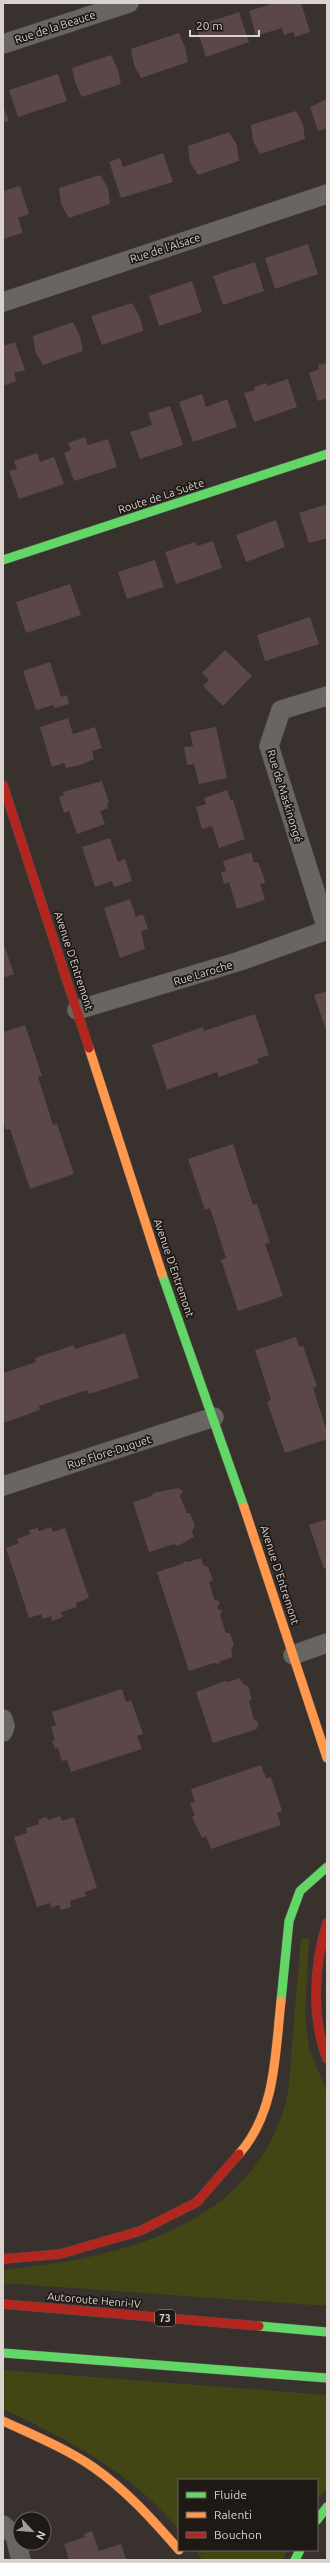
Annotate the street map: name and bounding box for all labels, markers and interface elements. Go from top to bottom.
street label: Rue de la Beauce [13,8,97,46]
scale bar [190,12,259,38]
text: 20 m [196,19,223,32]
street label: Rue de l'Alsace [128,231,202,265]
street label: Route de La Suète [116,476,206,516]
street label: Rue de Maskinongé [265,748,305,844]
street label: Avenue D'Entremont [52,910,96,1013]
street label: Rue Laroche [172,958,234,988]
street label: Avenue D'Entremont [151,1217,197,1319]
street label: Rue Flore-Duquet [66,1433,153,1471]
street label: Avenue D'Entremont [258,1524,302,1627]
street label: Autoroute Henri-IV [47,2290,141,2310]
road number: 73 [155,2310,175,2326]
legend [178,2479,318,2551]
text: Fluide [214,2488,247,2501]
text: Ralenti [214,2508,252,2521]
north arrow [12,2511,52,2551]
text: Bouchon [214,2528,262,2541]
text: N [34,2529,48,2542]

